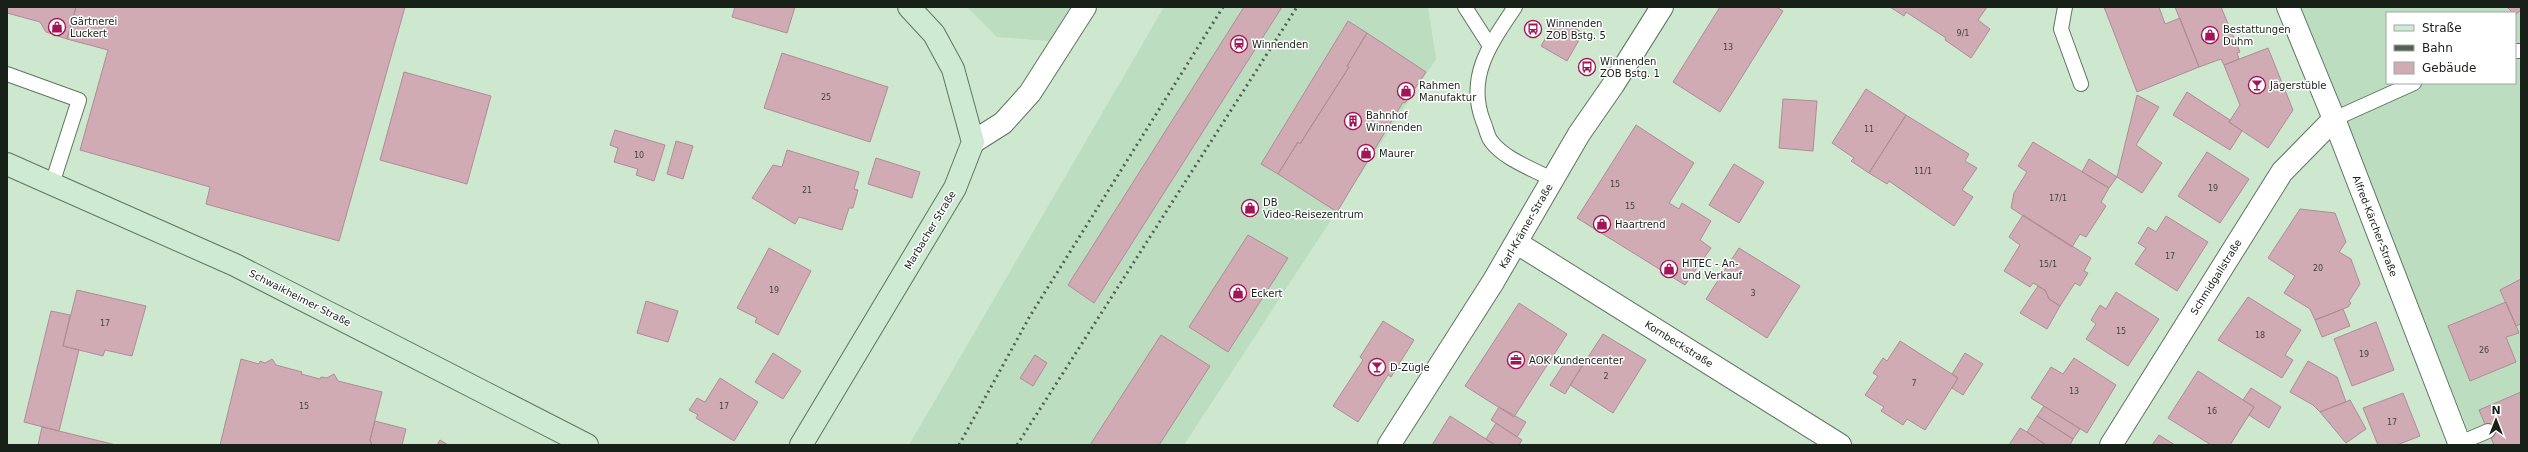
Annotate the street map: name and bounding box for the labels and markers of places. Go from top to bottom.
place label: Gärtnerei Luckert [70,16,117,39]
shop icon: Gärtnerei Luckert [47,17,67,37]
place label: Winnenden ZOB Bstg. 5 [1546,18,1606,41]
bus stop icon: Winnenden ZOB Bstg. 5 [1523,19,1543,39]
place label: Bestattungen Duhm [2223,24,2291,47]
shop icon: Bestattungen Duhm [2200,25,2220,45]
station icon: Winnenden [1229,34,1249,54]
place label: Winnenden [1252,39,1308,50]
place label: Winnenden ZOB Bstg. 1 [1600,56,1660,79]
bus stop icon: Winnenden ZOB Bstg. 1 [1577,57,1597,77]
bar icon: Jägerstüble [2247,75,2267,95]
place label: Rahmen Manufaktur [1419,80,1477,103]
place label: Jägerstüble [2269,80,2326,91]
shop icon: Rahmen Manufaktur [1396,81,1416,101]
place label: Bahnhof Winnenden [1366,110,1422,133]
building icon: Bahnhof Winnenden [1343,111,1363,131]
shop icon: Maurer [1356,143,1376,163]
place label: Maurer [1379,148,1415,159]
place label: DB Video-Reisezentrum [1263,197,1363,220]
shop icon: DB Video-Reisezentrum [1240,198,1260,218]
shop icon: Haartrend [1592,214,1612,234]
place label: Haartrend [1615,219,1666,230]
place label: HITEC - An- und Verkauf [1682,258,1743,281]
shop icon: HITEC - An- und Verkauf [1659,259,1679,279]
shop icon: Eckert [1228,283,1248,303]
place label: Eckert [1251,288,1283,299]
office icon: AOK Kundencenter [1506,350,1526,370]
place label: AOK Kundencenter [1529,355,1624,366]
bar icon: D-Zügle [1367,357,1387,377]
place label: D-Zügle [1390,362,1430,373]

